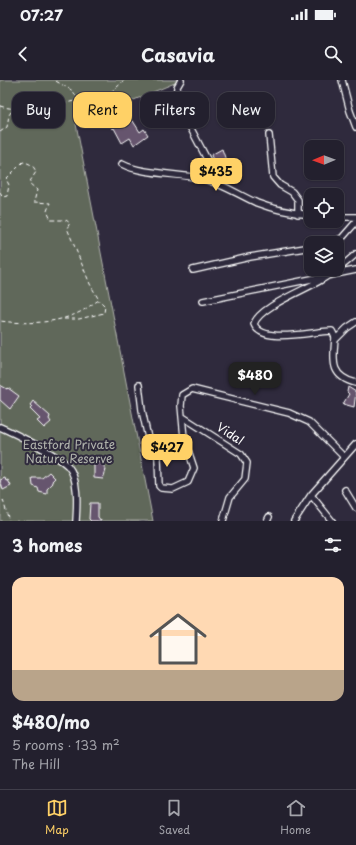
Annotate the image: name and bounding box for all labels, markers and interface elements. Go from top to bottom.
text: 07:27 [20,3,63,26]
text: Casavia [141,41,215,68]
icon: back [12,43,34,65]
icon: search [322,43,344,65]
chip: Buy [12,92,65,128]
chip: Rent [73,92,132,128]
chip: Filters [140,92,209,128]
chip: New [217,92,275,128]
north arrow [304,140,344,180]
map controls [304,140,344,276]
pin: $435 [192,158,240,192]
text: $435 [199,161,233,180]
button: locate [304,188,344,228]
button: layers [304,236,344,276]
pin: $480 [231,362,279,396]
text: $480 [237,365,273,384]
street label: Vidal [213,418,248,449]
pin: $427 [143,434,191,468]
park label: Eastford Private Nature Reserve [23,435,115,467]
text: $427 [150,437,184,456]
text: 3 homes [12,532,82,558]
icon: filters [322,534,344,556]
icon: home [142,603,214,675]
text: $480/mo [12,709,90,735]
text: 5 rooms · 133 m² [12,735,120,754]
text: The Hill [12,754,60,773]
tab: Map [45,797,69,838]
tab: Saved [159,797,190,838]
tab: Home [280,797,311,838]

